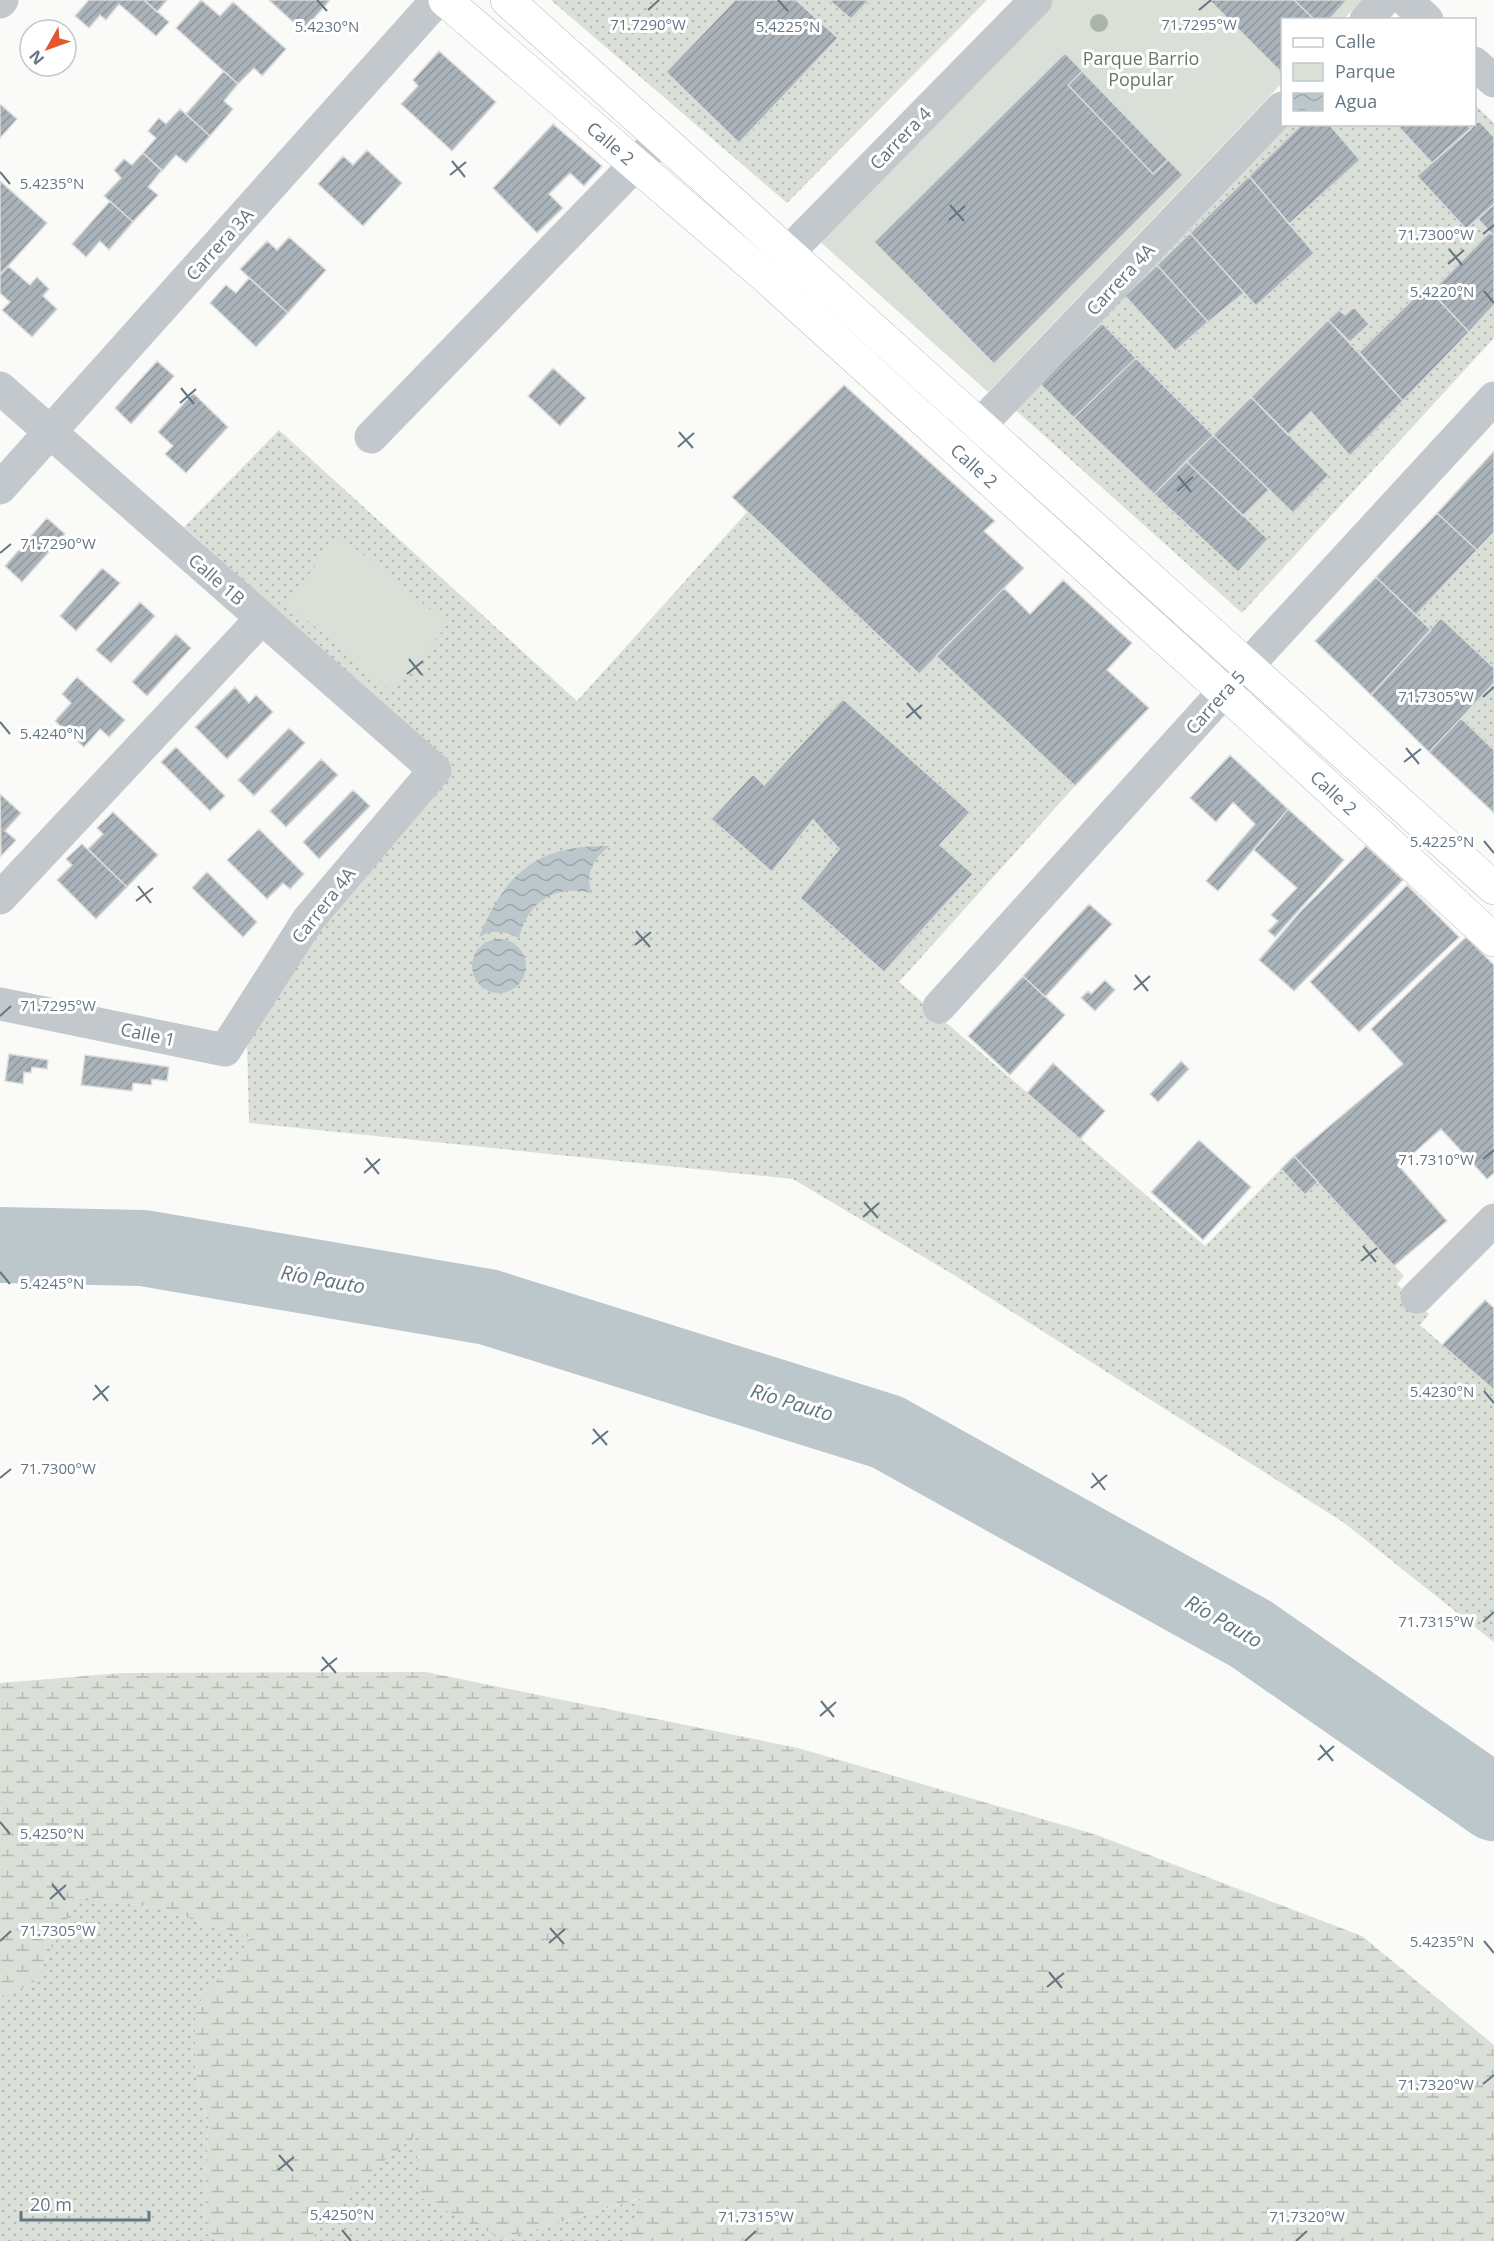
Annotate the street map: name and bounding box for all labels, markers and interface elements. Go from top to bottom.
text: 71.7290°W [610,14,686,34]
text: 71.7295°W [1161,14,1237,34]
text: 5.4230°N [295,16,359,36]
text: 5.4225°N [756,16,820,36]
north arrow [18,18,78,78]
legend [1281,18,1476,126]
text: Calle [1335,29,1376,53]
text: N [24,46,49,70]
park label: Parque Barrio Popular [1083,46,1199,91]
text: Parque [1335,59,1395,83]
text: Agua [1335,89,1377,113]
street label: Carrera 4 [864,101,936,175]
street label: Calle 2 [582,116,640,170]
text: 5.4235°N [20,173,84,193]
street label: Carrera 3A [180,202,258,285]
text: 71.7300°W [1398,224,1474,244]
street label: Carrera 4A [1081,238,1160,320]
text: 5.4220°N [1410,281,1474,301]
street label: Calle 2 [946,438,1003,493]
text: 71.7290°W [20,533,96,553]
street label: Calle 1B [184,548,250,610]
street label: Carrera 5 [1180,665,1250,739]
text: 71.7305°W [1398,686,1474,706]
text: 5.4240°N [20,723,84,743]
street label: Calle 2 [1305,765,1362,820]
text: 5.4225°N [1410,831,1474,851]
street label: Carrera 4A [286,862,360,948]
text: 71.7295°W [20,995,96,1015]
street label: Calle 1 [118,1016,178,1052]
text: 71.7310°W [1398,1149,1474,1169]
water label: Río Pauto [279,1258,367,1300]
text: 5.4245°N [20,1273,84,1293]
water label: Río Pauto [747,1377,837,1427]
text: 5.4230°N [1410,1381,1474,1401]
text: 71.7300°W [20,1458,96,1478]
water label: Río Pauto [1180,1588,1268,1654]
text: 71.7315°W [1398,1611,1474,1631]
text: 5.4250°N [20,1823,84,1843]
text: 71.7305°W [20,1920,96,1940]
text: 5.4235°N [1410,1931,1474,1951]
text: 71.7320°W [1398,2074,1474,2094]
scale bar [21,2184,148,2222]
text: 20 m [30,2192,72,2216]
text: 5.4250°N [310,2204,374,2224]
text: 71.7315°W [718,2206,794,2226]
text: 71.7320°W [1269,2206,1345,2226]

